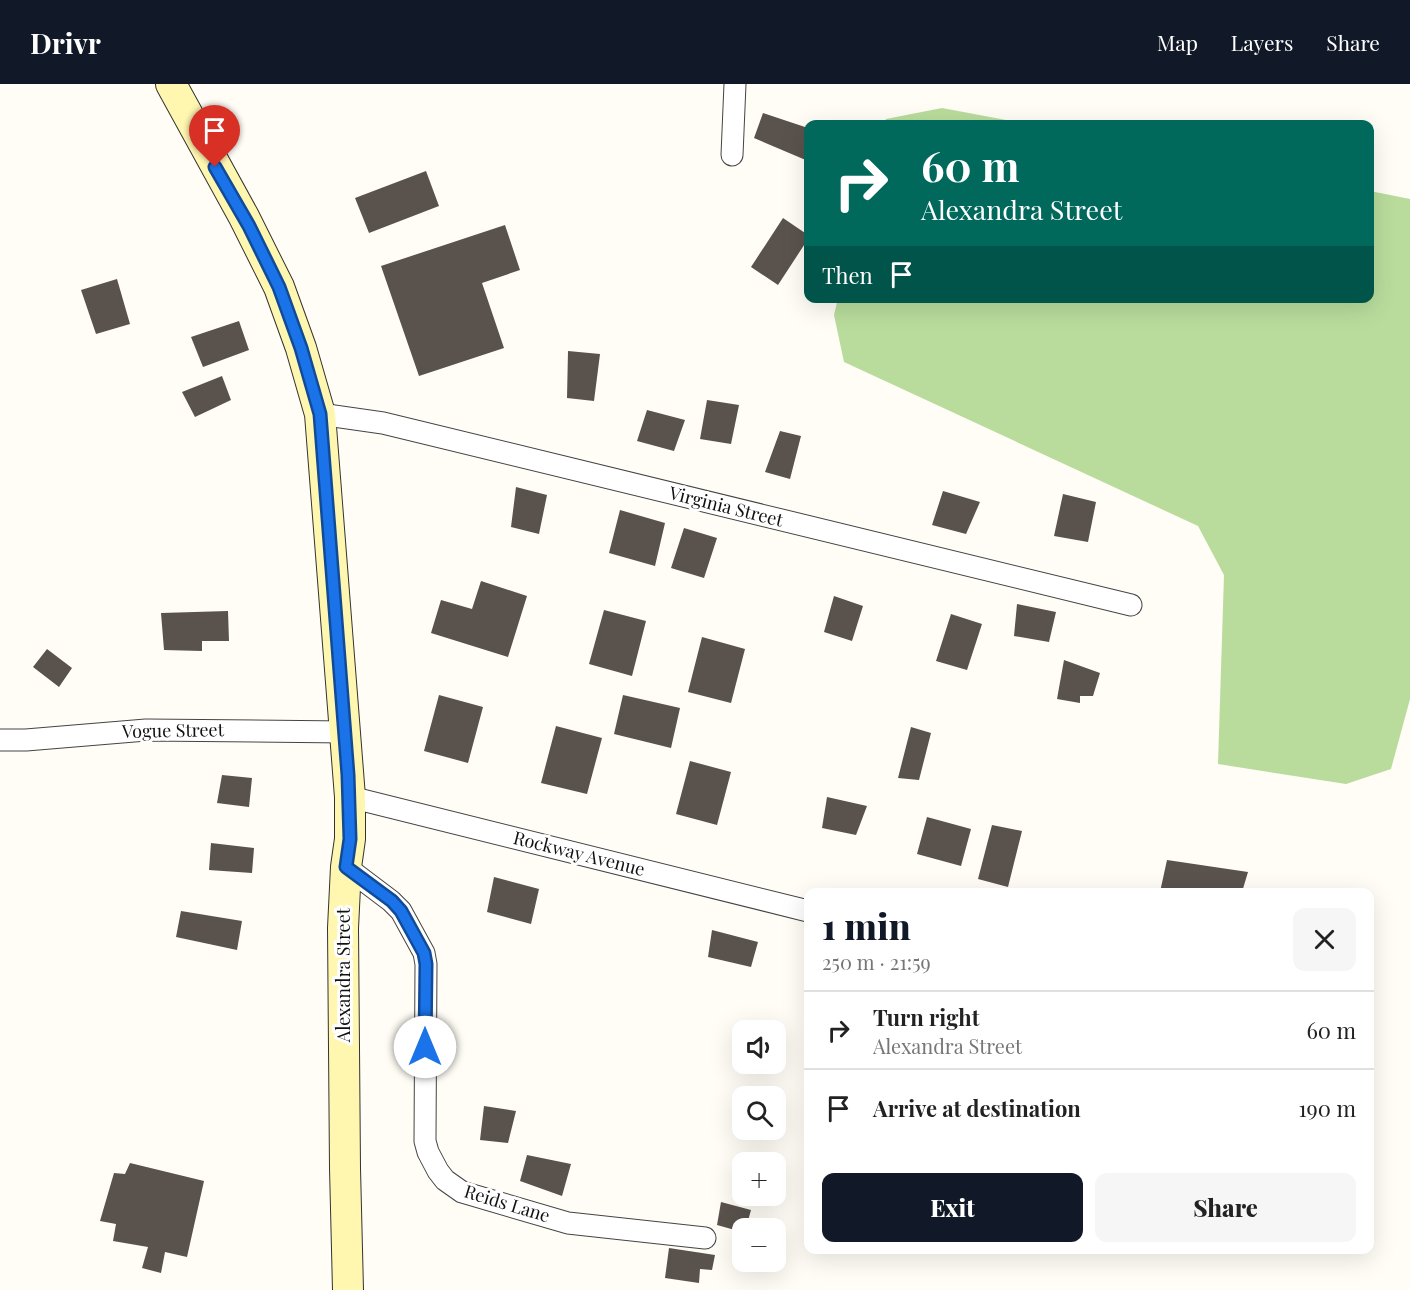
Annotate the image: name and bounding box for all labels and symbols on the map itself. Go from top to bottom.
pin [189,105,240,167]
street label: Virginia Street [666,480,786,532]
street label: Vogue Street [121,717,225,743]
street label: Rockway Avenue [511,825,647,881]
street label: Alexandra Street [331,907,355,1043]
position arrow [393,1015,457,1079]
street label: Reids Lane [461,1179,553,1227]

